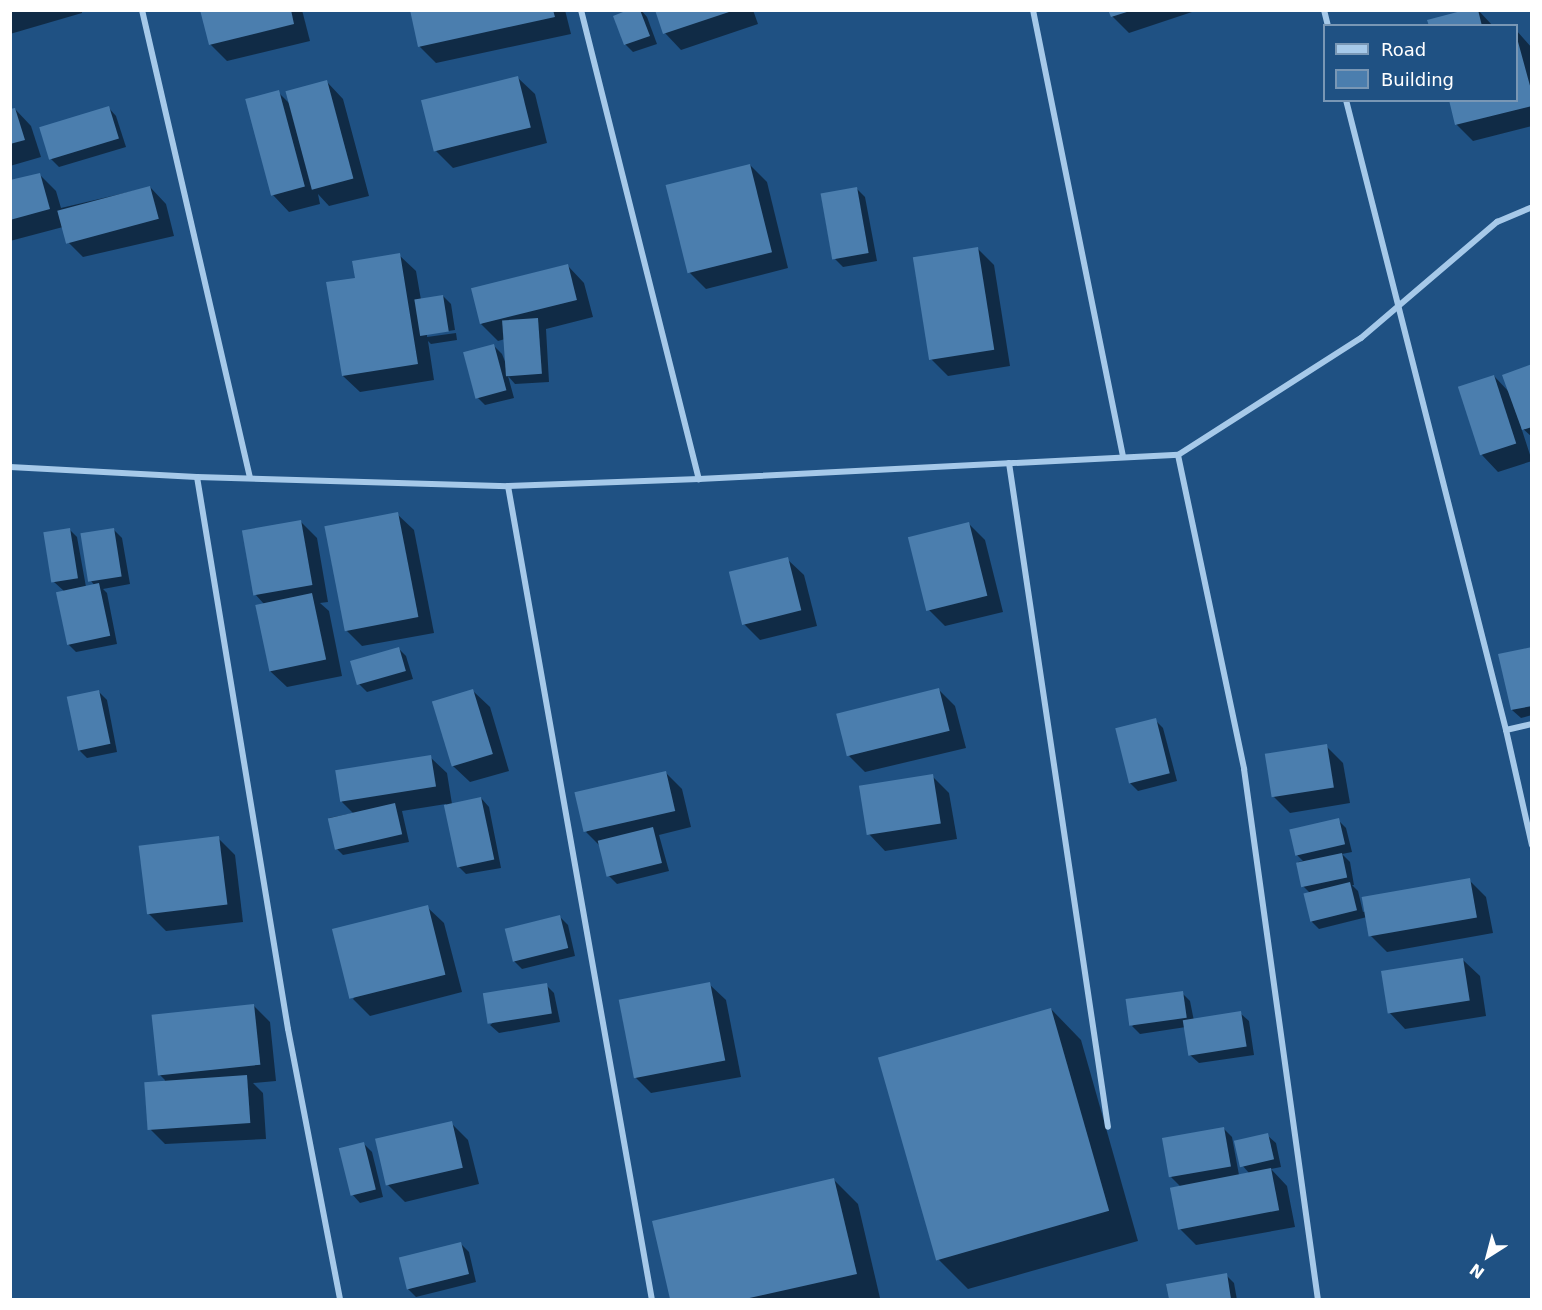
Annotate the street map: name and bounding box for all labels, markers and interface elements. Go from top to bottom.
legend [1323,24,1518,102]
text: Road [1381,39,1426,60]
text: Building [1381,69,1454,90]
north arrow [1458,1226,1518,1286]
text: N [1466,1259,1488,1283]

